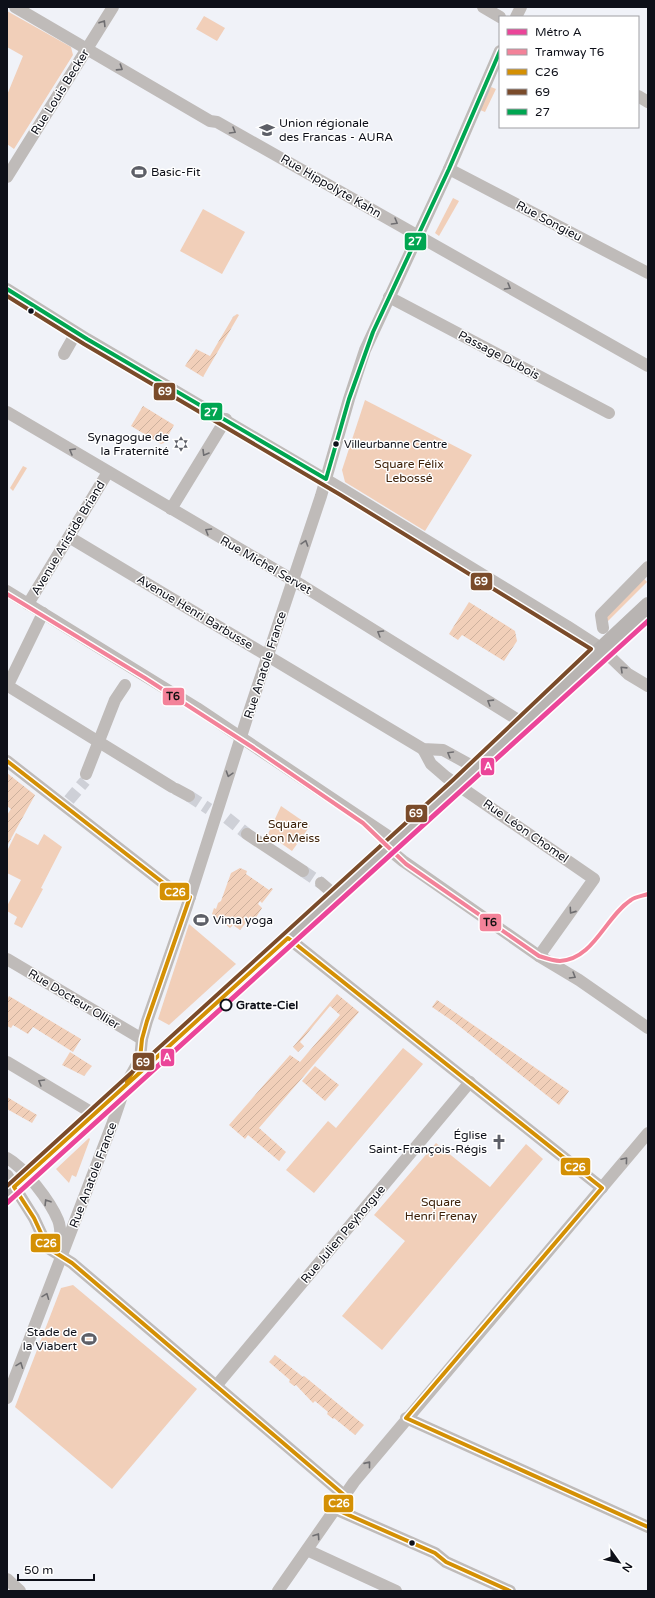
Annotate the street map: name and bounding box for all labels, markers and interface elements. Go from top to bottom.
legend [499,16,639,128]
one-way arrow [98,20,105,27]
text: Métro A [535,25,582,39]
text: Tramway T6 [535,45,604,59]
street label: Rue Louis Becker [28,46,92,137]
one-way arrow [116,64,123,71]
text: C26 [535,65,558,79]
text: 69 [535,85,550,99]
text: 27 [535,105,550,119]
place label: Union régionale des Francas - AURA [279,116,393,144]
school or university icon: Union régionale des Francas - AURA [258,121,276,139]
one-way arrow [229,126,236,133]
street label: Rue Hippolyte Kahn [278,152,384,220]
sports icon: Basic-Fit [130,163,148,181]
place label: Basic-Fit [151,165,201,179]
street label: Rue Songieu [514,198,584,244]
one-way arrow [391,218,398,225]
line badge: 27 [404,232,427,251]
text: 27 [408,235,422,248]
one-way arrow [504,282,511,289]
unlabelled marker [26,306,36,316]
street label: Passage Dubois [456,328,542,382]
line badge: 69 [153,382,176,401]
text: 69 [158,385,172,398]
line badge: 27 [200,402,223,421]
text: 27 [204,406,218,419]
place label: Synagogue de la Fraternité [87,430,169,458]
synagogue icon: Synagogue de la Fraternité [172,435,190,453]
place label: Villeurbanne Centre [344,438,447,451]
marker: Villeurbanne Centre [331,439,341,449]
one-way arrow [69,448,76,455]
one-way arrow [203,449,210,456]
park label: Square Félix Lebossé [374,457,444,485]
street label: Avenue Aristide Briand [28,478,108,598]
one-way arrow [205,528,212,536]
street label: Rue Michel Servet [218,533,315,597]
one-way arrow [301,540,309,547]
street label: Avenue Henri Barbusse [135,572,256,652]
line badge: 69 [470,572,493,591]
text: 69 [474,575,488,588]
street label: Rue Anatole France [241,609,289,720]
one-way arrow [377,630,384,638]
one-way arrow [620,666,628,674]
line badge: T6 [162,687,185,706]
text: T6 [165,690,180,703]
one-way arrow [487,699,494,707]
one-way arrow [447,752,454,759]
line badge: A [480,757,495,776]
text: A [484,760,492,773]
one-way arrow [225,770,234,777]
street label: Rue Léon Chomel [481,796,571,866]
line badge: 69 [405,804,428,823]
text: 69 [409,807,423,820]
park label: Square Léon Meiss [256,817,320,845]
line badge: C26 [159,882,190,901]
text: C26 [164,886,186,899]
one-way arrow [569,907,576,914]
sports icon: Vima yoga [192,911,210,929]
place label: Vima yoga [213,913,273,927]
line badge: T6 [479,913,502,932]
text: T6 [482,916,497,929]
street label: Rue Docteur Ollier [26,966,123,1032]
one-way arrow [569,972,576,979]
marker: Gratte-Ciel [219,998,233,1012]
place label: Gratte-Ciel [236,998,298,1012]
line badge: A [160,1048,175,1067]
text: A [163,1051,171,1064]
line badge: 69 [132,1052,155,1071]
text: 69 [136,1056,150,1069]
one-way arrow [38,1079,45,1087]
street label: Rue Anatole France [66,1120,120,1230]
place label: Église Saint-François-Régis [369,1128,487,1156]
church icon: Église Saint-François-Régis [490,1133,508,1151]
line badge: C26 [560,1157,591,1176]
one-way arrow [621,1158,628,1165]
text: C26 [564,1161,586,1174]
street label: Rue Julien Peyhorgue [298,1182,388,1286]
park label: Square Henri Frenay [405,1195,478,1223]
one-way arrow [44,1199,51,1206]
line badge: C26 [30,1233,61,1253]
text: C26 [35,1237,57,1250]
one-way arrow [41,1292,50,1299]
place label: Stade de la Viabert [23,1325,77,1353]
sports icon: Stade de la Viabert [80,1330,98,1348]
one-way arrow [15,1362,23,1369]
one-way arrow [364,1462,371,1469]
line badge: C26 [323,1494,354,1513]
text: C26 [328,1497,350,1510]
one-way arrow [312,1533,319,1540]
unlabelled marker [407,1538,417,1548]
north arrow [599,1542,639,1582]
scale bar [18,1556,94,1582]
text: N [619,1560,635,1574]
text: 50 m [24,1563,53,1577]

